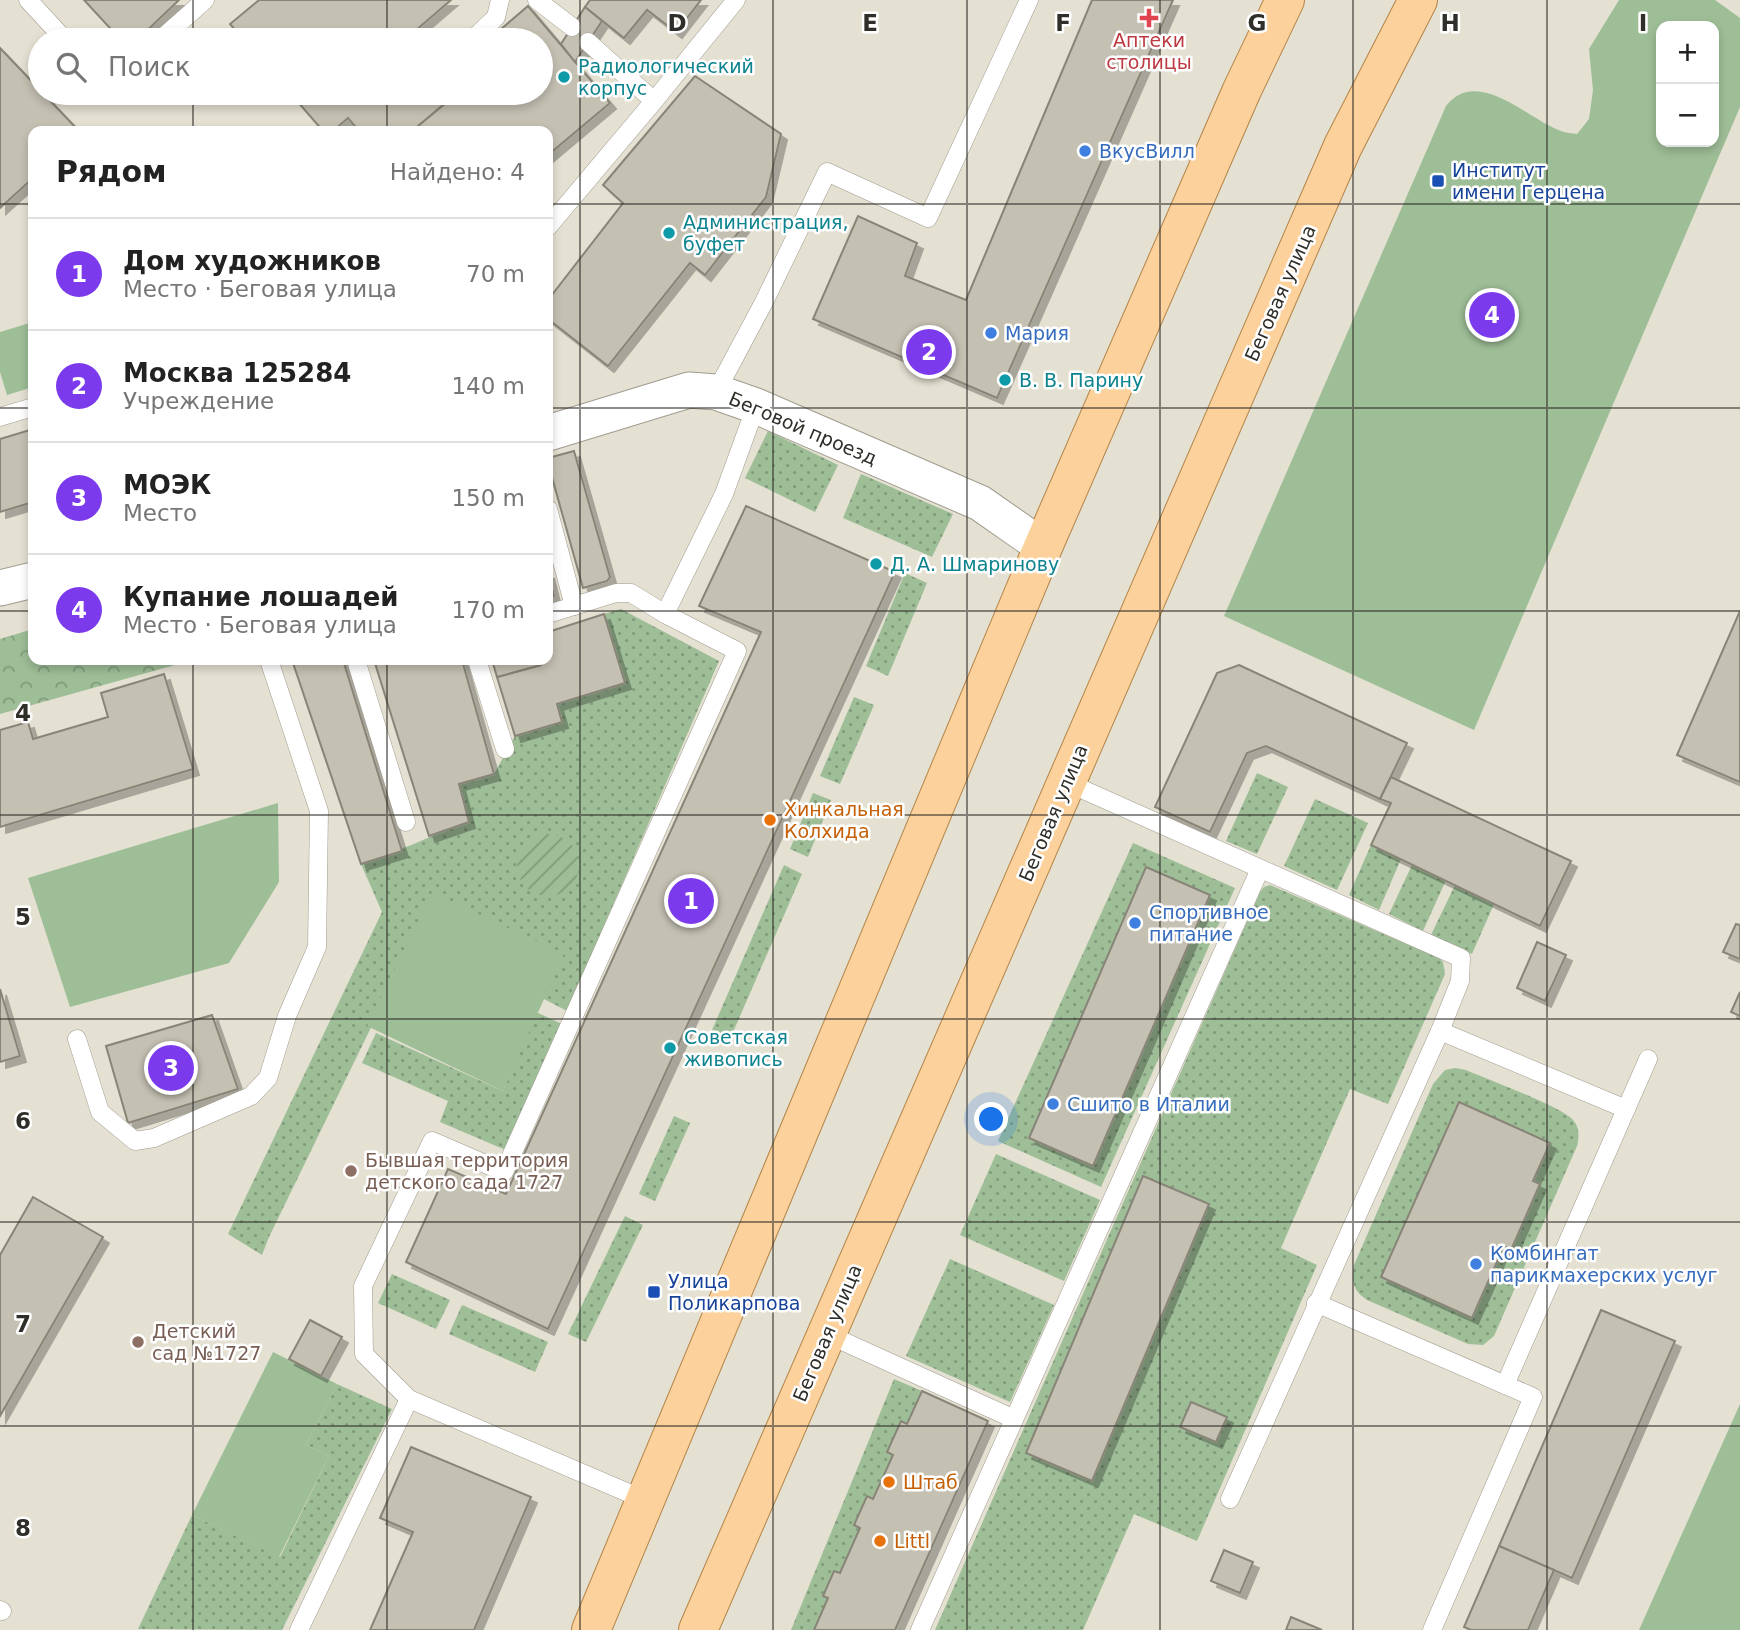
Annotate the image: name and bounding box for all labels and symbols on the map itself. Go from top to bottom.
text: D [667,10,687,36]
text: E [862,10,878,36]
text: F [1055,10,1071,36]
marker: Аптеки столицы [1141,10,1157,26]
text: G [1248,10,1266,36]
text: H [1440,10,1460,36]
text: I [1639,10,1647,36]
place label: Аптеки столицы [1106,29,1192,73]
place label: Радиологический корпус [578,55,754,99]
marker: Радиологический корпус [556,69,572,85]
place label: ВкусВилл [1099,140,1195,162]
marker: ВкусВилл [1077,143,1093,159]
place label: Институт имени Герцена [1452,159,1605,203]
marker: Институт имени Герцена [1430,173,1446,189]
place label: Администрация, буфет [683,211,849,255]
street label: Беговая улица [1240,221,1320,365]
marker: Администрация, буфет [661,225,677,241]
pin: 4 [1469,289,1515,341]
place label: Мария [1005,322,1069,344]
marker: Мария [983,325,999,341]
pin: 2 [906,326,952,378]
place label: В. В. Парину [1019,369,1143,391]
marker: В. В. Парину [997,372,1013,388]
street label: Беговой проезд [726,387,880,469]
place label: Д. А. Шмаринову [890,553,1059,575]
marker: Д. А. Шмаринову [868,556,884,572]
text: 4 [15,700,31,726]
street label: Беговая улица [1014,741,1092,885]
place label: Хинкальная Колхида [784,798,904,842]
marker: Хинкальная Колхида [762,812,778,828]
pin: 1 [668,875,714,927]
place label: Спортивное питание [1149,901,1269,945]
text: 5 [15,904,31,930]
marker: Спортивное питание [1127,915,1143,931]
place label: Советская живопись [684,1026,788,1070]
marker: Советская живопись [662,1040,678,1056]
pin: 3 [148,1042,194,1094]
place label: Сшито в Италии [1067,1093,1230,1115]
marker: Сшито в Италии [1045,1096,1061,1112]
your location [974,1102,1008,1136]
text: 6 [15,1108,31,1134]
place label: Бывшая территория детского сада 1727 [365,1149,569,1193]
marker: Бывшая территория детского сада 1727 [343,1163,359,1179]
place label: Комбингат парикмахерских услуг [1490,1242,1718,1286]
marker: Комбингат парикмахерских услуг [1468,1256,1484,1272]
street label: Беговая улица [788,1261,866,1405]
place label: Улица Поликарпова [668,1270,800,1314]
marker: Улица Поликарпова [646,1284,662,1300]
text: 7 [15,1311,31,1337]
place label: Детский сад №1727 [152,1320,261,1364]
marker: Детский сад №1727 [130,1334,146,1350]
place label: Штаб [903,1471,958,1493]
marker: Штаб [881,1474,897,1490]
text: 8 [15,1515,31,1541]
place label: Littl [894,1530,930,1552]
marker: Littl [872,1533,888,1549]

